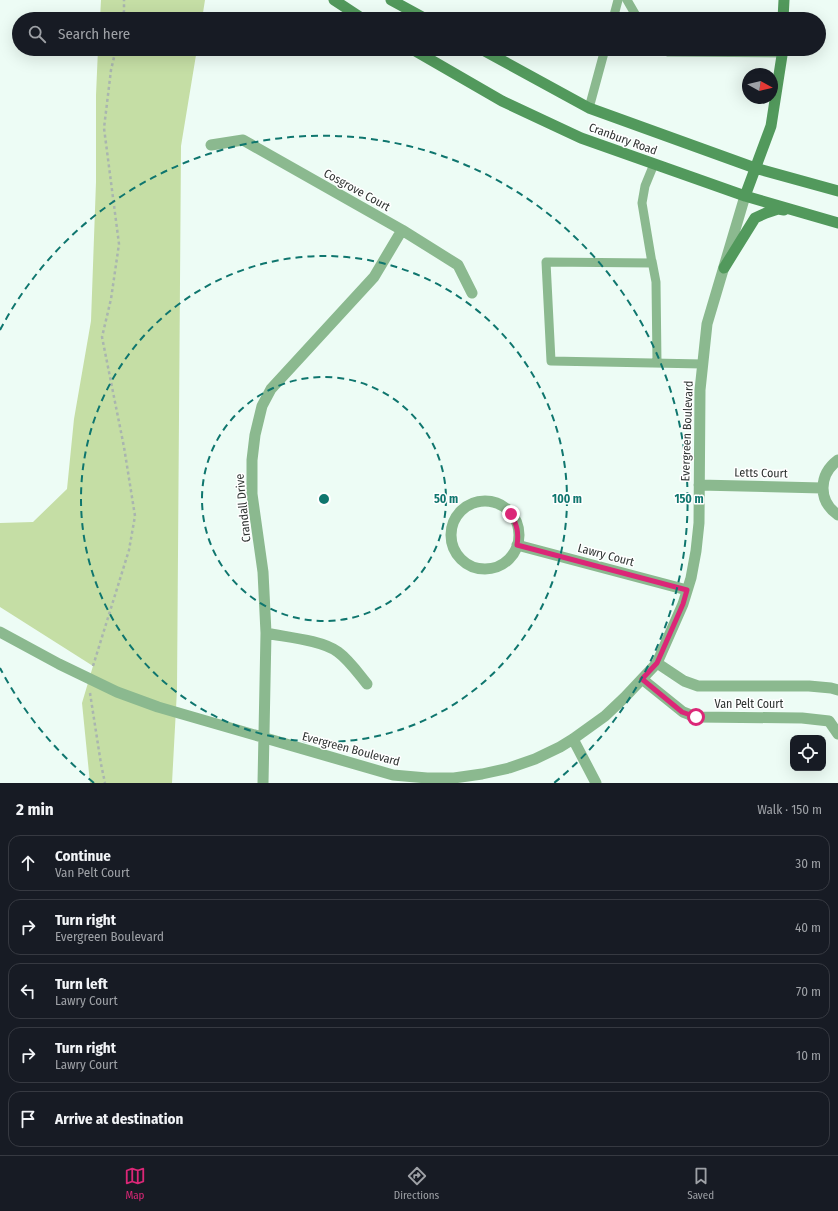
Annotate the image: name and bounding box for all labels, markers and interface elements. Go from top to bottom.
search box [12,12,826,56]
icon: search [26,23,48,45]
text: Search here [58,25,130,43]
north arrow [742,68,778,104]
street label: Cranbury Road [587,120,659,158]
street label: Cosgrove Court [321,166,393,214]
street label: Evergreen Boulevard [678,380,696,482]
street label: Letts Court [734,466,788,480]
street label: Crandall Drive [232,473,254,543]
centre of rings [317,492,331,506]
text: 50 m [434,492,458,506]
text: 100 m [552,492,582,506]
text: 150 m [674,492,704,506]
route end [502,505,520,523]
street label: Lawry Court [576,541,636,569]
street label: Van Pelt Court [715,697,784,711]
route start [687,708,705,726]
street label: Evergreen Boulevard [301,729,401,769]
map controls [790,735,826,771]
button: locate [790,735,826,771]
text: 2 min [16,799,54,820]
text: Walk · 150 m [757,802,822,817]
text: Continue [55,847,111,865]
icon: ahead [17,852,39,874]
text: 30 m [795,856,821,871]
text: Van Pelt Court [55,865,130,880]
text: Turn right [55,911,116,929]
icon: right [17,916,39,938]
text: 40 m [795,920,821,935]
text: Evergreen Boulevard [55,929,164,944]
text: Turn left [55,975,108,993]
icon: left [17,980,39,1002]
text: 70 m [796,984,821,999]
text: Lawry Court [55,993,118,1008]
text: Turn right [55,1039,116,1057]
icon: right [17,1044,39,1066]
text: 10 m [796,1048,821,1063]
text: Lawry Court [55,1057,118,1072]
icon: arrive [17,1108,39,1130]
text: Arrive at destination [55,1110,183,1128]
tab: Map [124,1165,146,1202]
tab: Directions [394,1165,439,1202]
tab: Saved [687,1165,714,1202]

